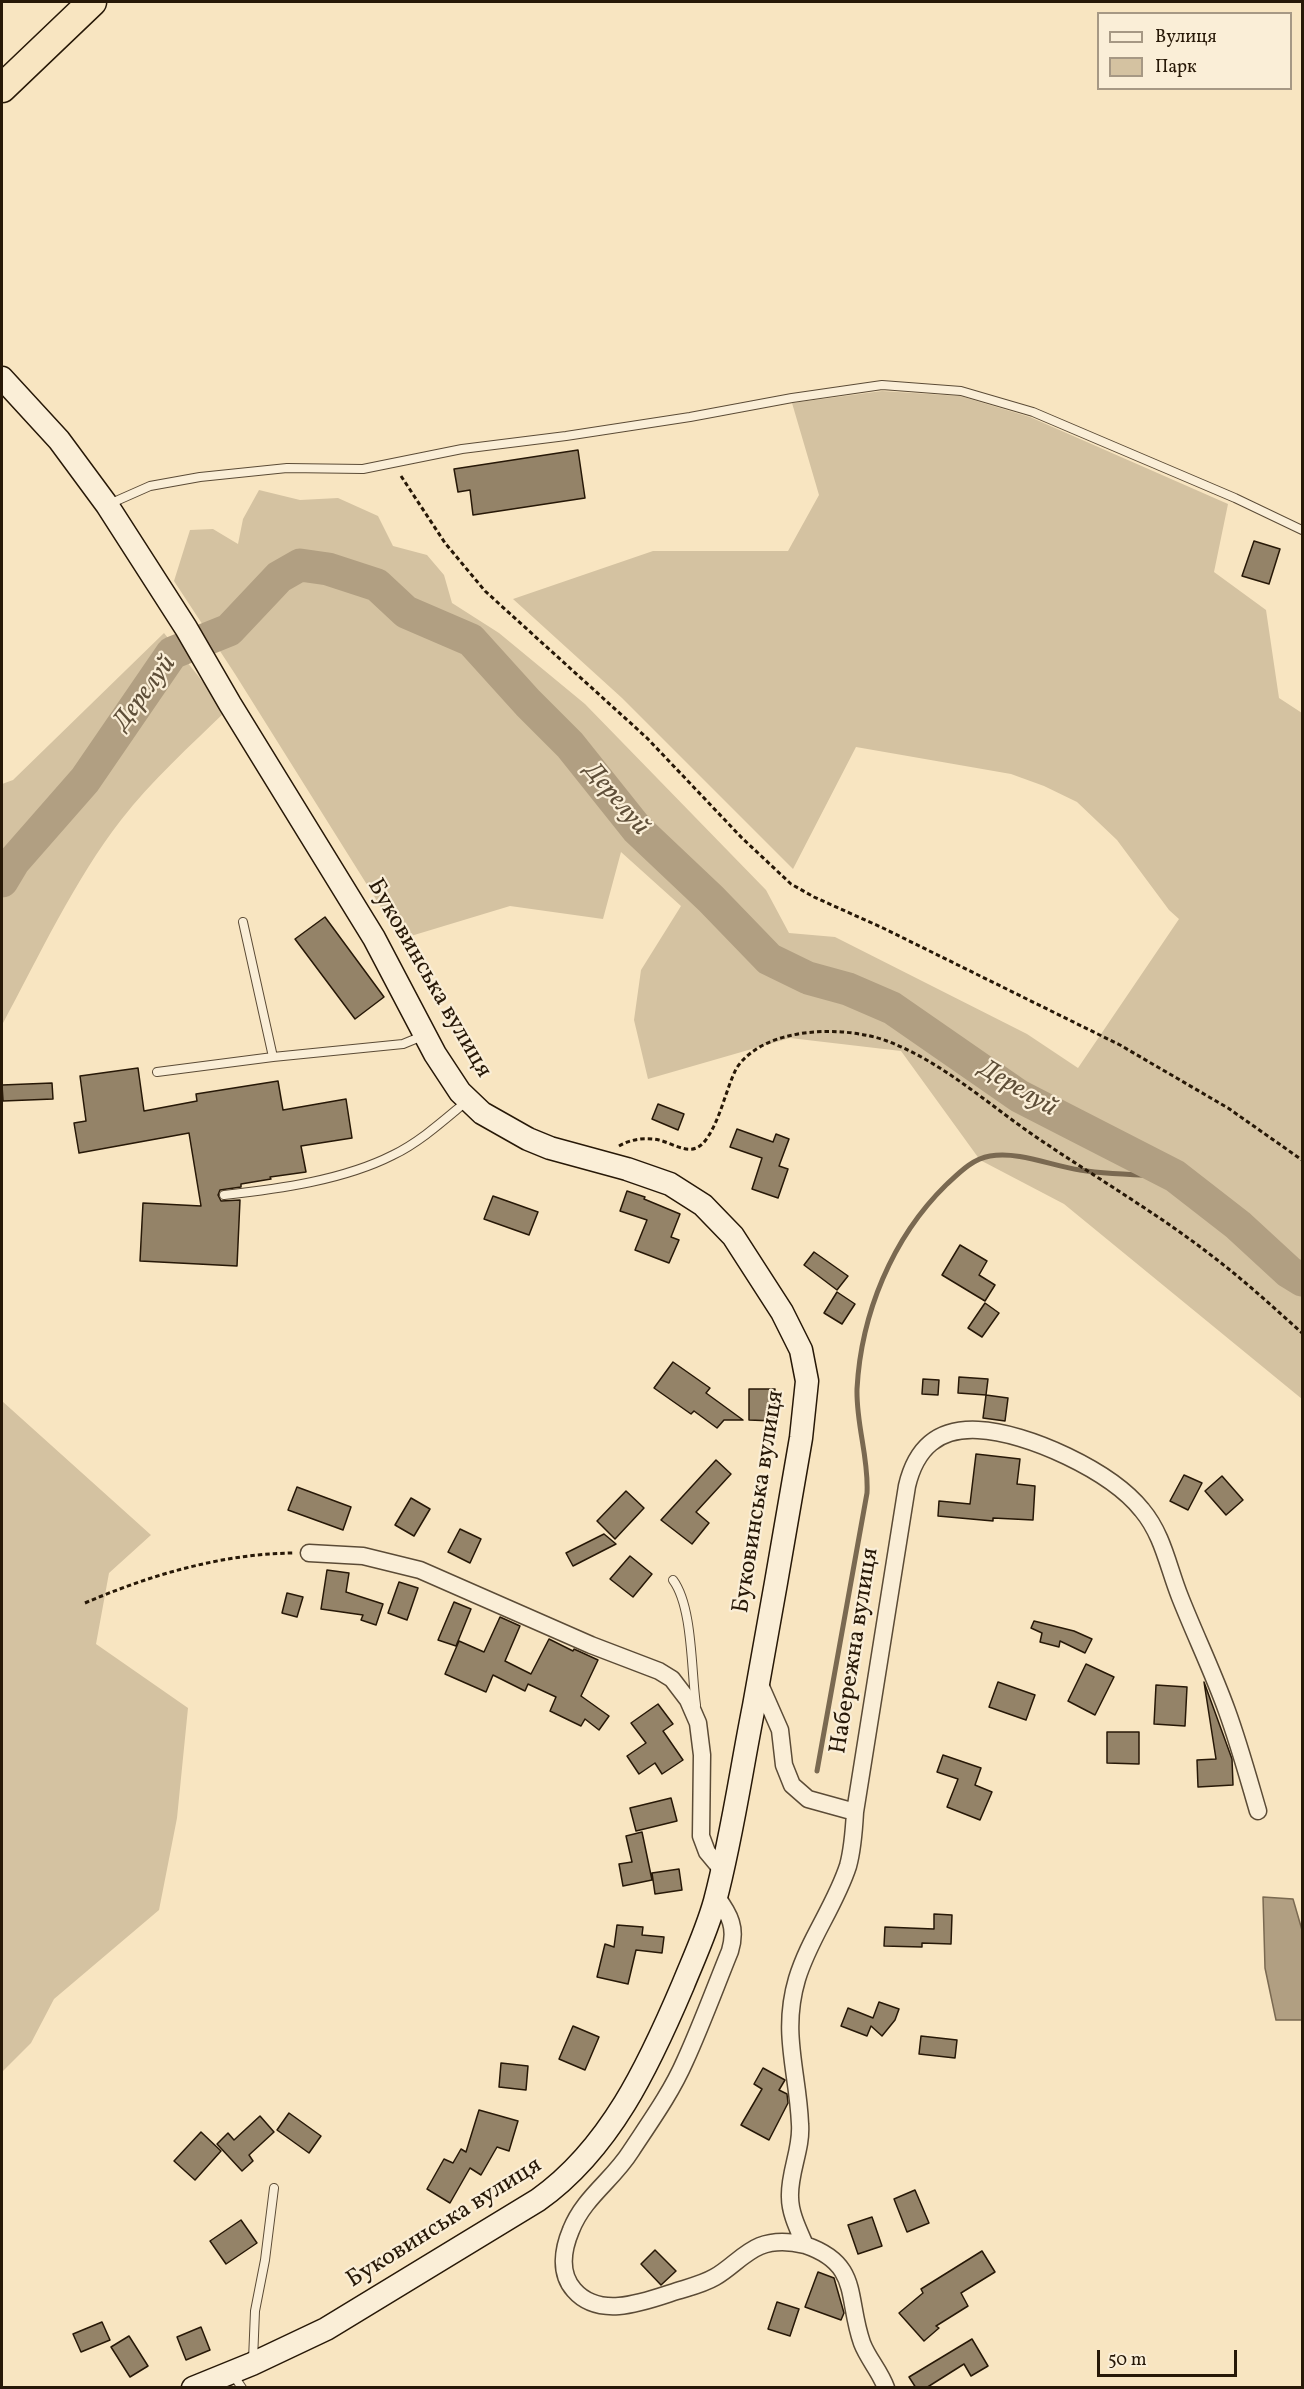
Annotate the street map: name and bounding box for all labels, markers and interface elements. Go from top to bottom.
legend [1097,12,1292,90]
text: Вулиця [1155,25,1217,50]
text: Парк [1155,55,1197,80]
water label: Дерелуй [108,650,184,738]
water label: Дерелуй [576,757,654,843]
street label: Буковинська вулиця [359,874,497,1084]
water label: Дерелуй [972,1055,1062,1125]
street label: Буковинська вулиця [728,1389,792,1615]
street label: Набережна вулиця [825,1546,887,1756]
street label: Буковинська вулиця [342,2152,548,2296]
scale bar [1100,2338,1240,2376]
text: 50 m [1108,2348,1147,2373]

